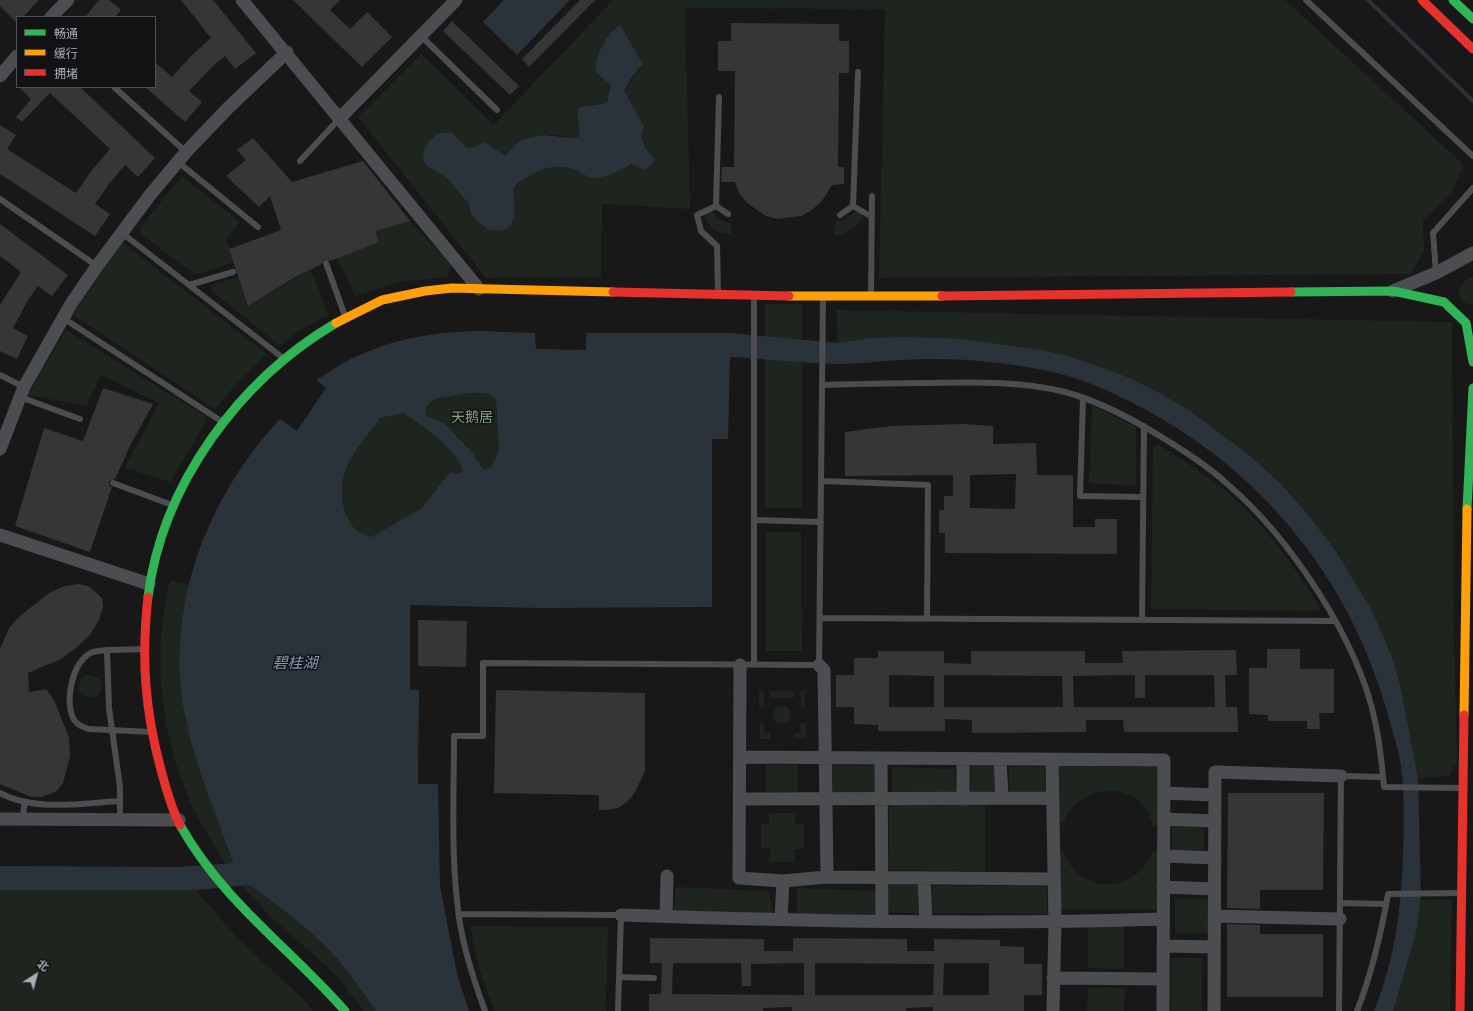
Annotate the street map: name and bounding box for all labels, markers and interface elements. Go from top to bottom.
legend [16,16,156,88]
text: 畅通 [54,26,78,40]
text: 缓行 [54,46,78,60]
text: 拥堵 [54,66,78,80]
park label: 天鹅居 [451,409,493,425]
water label: 碧桂湖 [273,654,317,672]
north arrow [16,955,56,995]
text: 北 [35,956,52,973]

